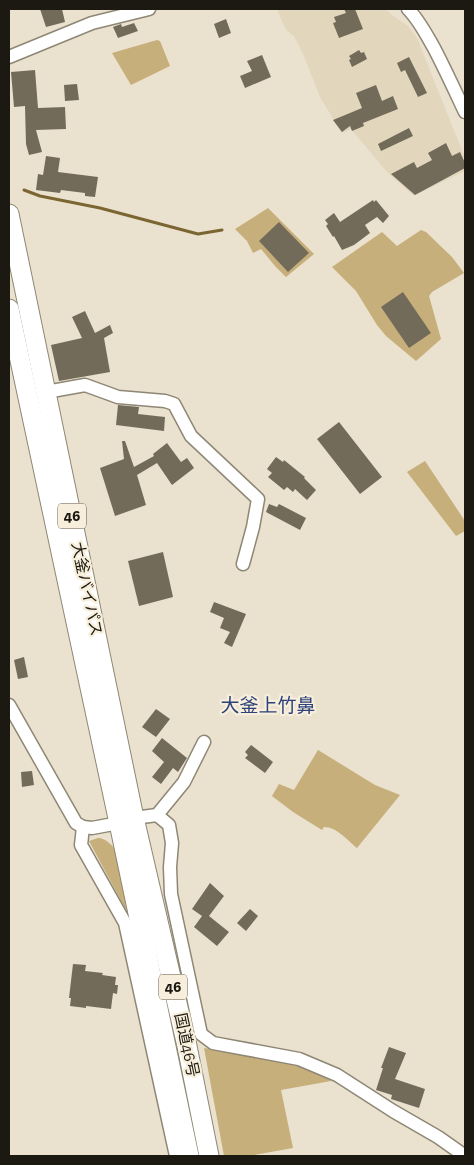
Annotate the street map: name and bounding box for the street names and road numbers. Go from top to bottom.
road number: 46 [58,504,86,528]
street label: 大釜バイパス [68,540,106,638]
road number: 46 [159,974,187,1000]
street label: 国道46号 [171,1011,203,1079]

